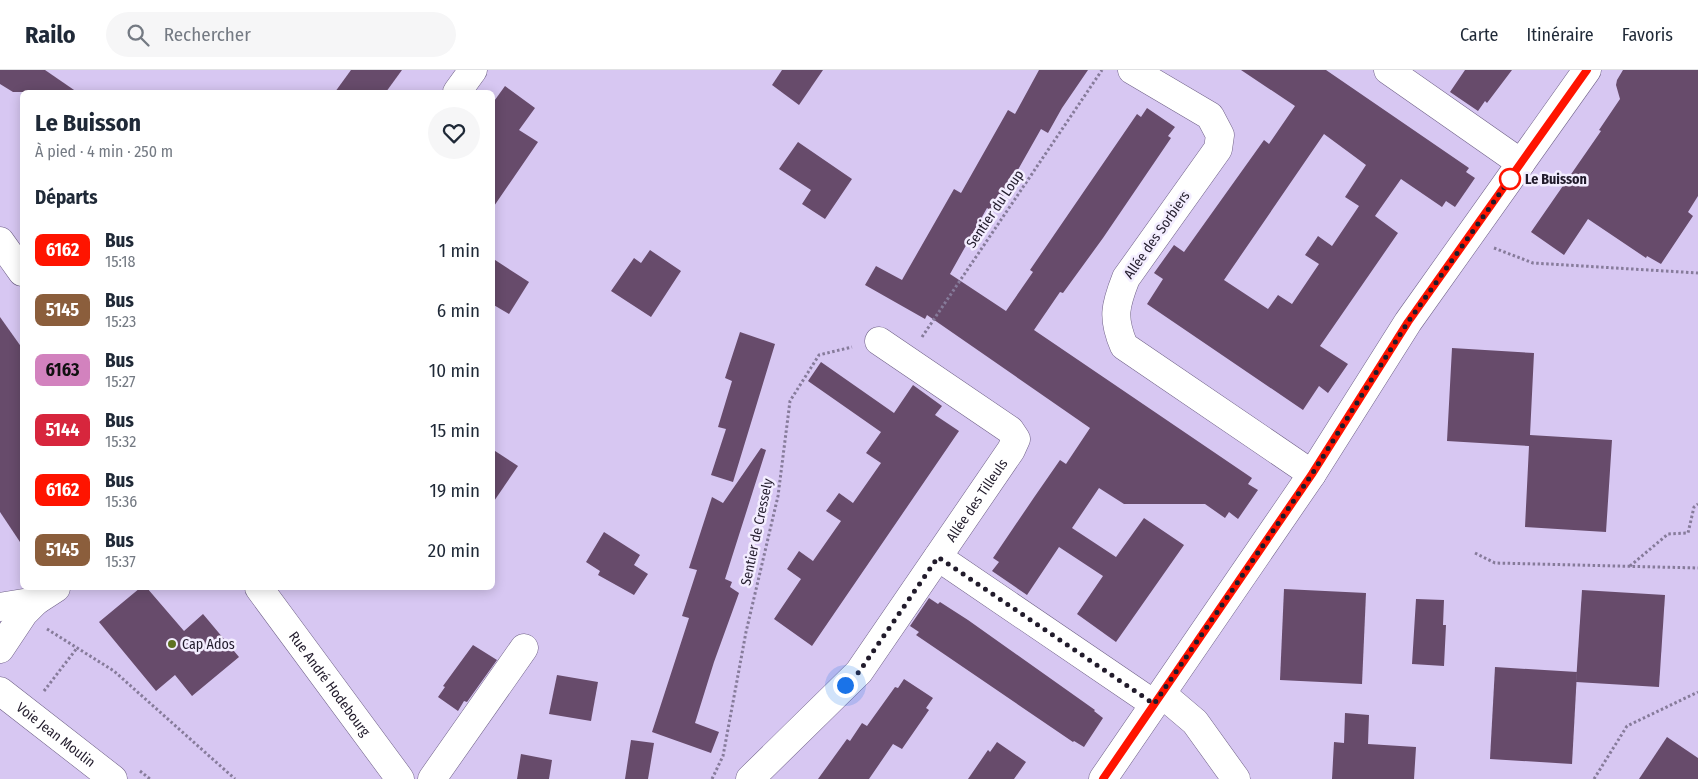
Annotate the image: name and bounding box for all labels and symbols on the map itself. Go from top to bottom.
street label: Sentier du Loup [963,167,1027,251]
marker: Le Buisson [1499,168,1521,190]
place label: Le Buisson [1525,171,1587,188]
street label: Allée des Sorbiers [1120,188,1194,282]
street label: Allée des Tilleuls [942,455,1011,545]
street label: Sentier de Cressely [737,476,777,587]
street label: Rue André Hodebourg [285,628,374,740]
place label: Cap Ados [182,636,235,653]
marker: Cap Ados [166,638,178,650]
your location [833,673,858,698]
street label: Voie Jean Moulin [13,699,99,771]

